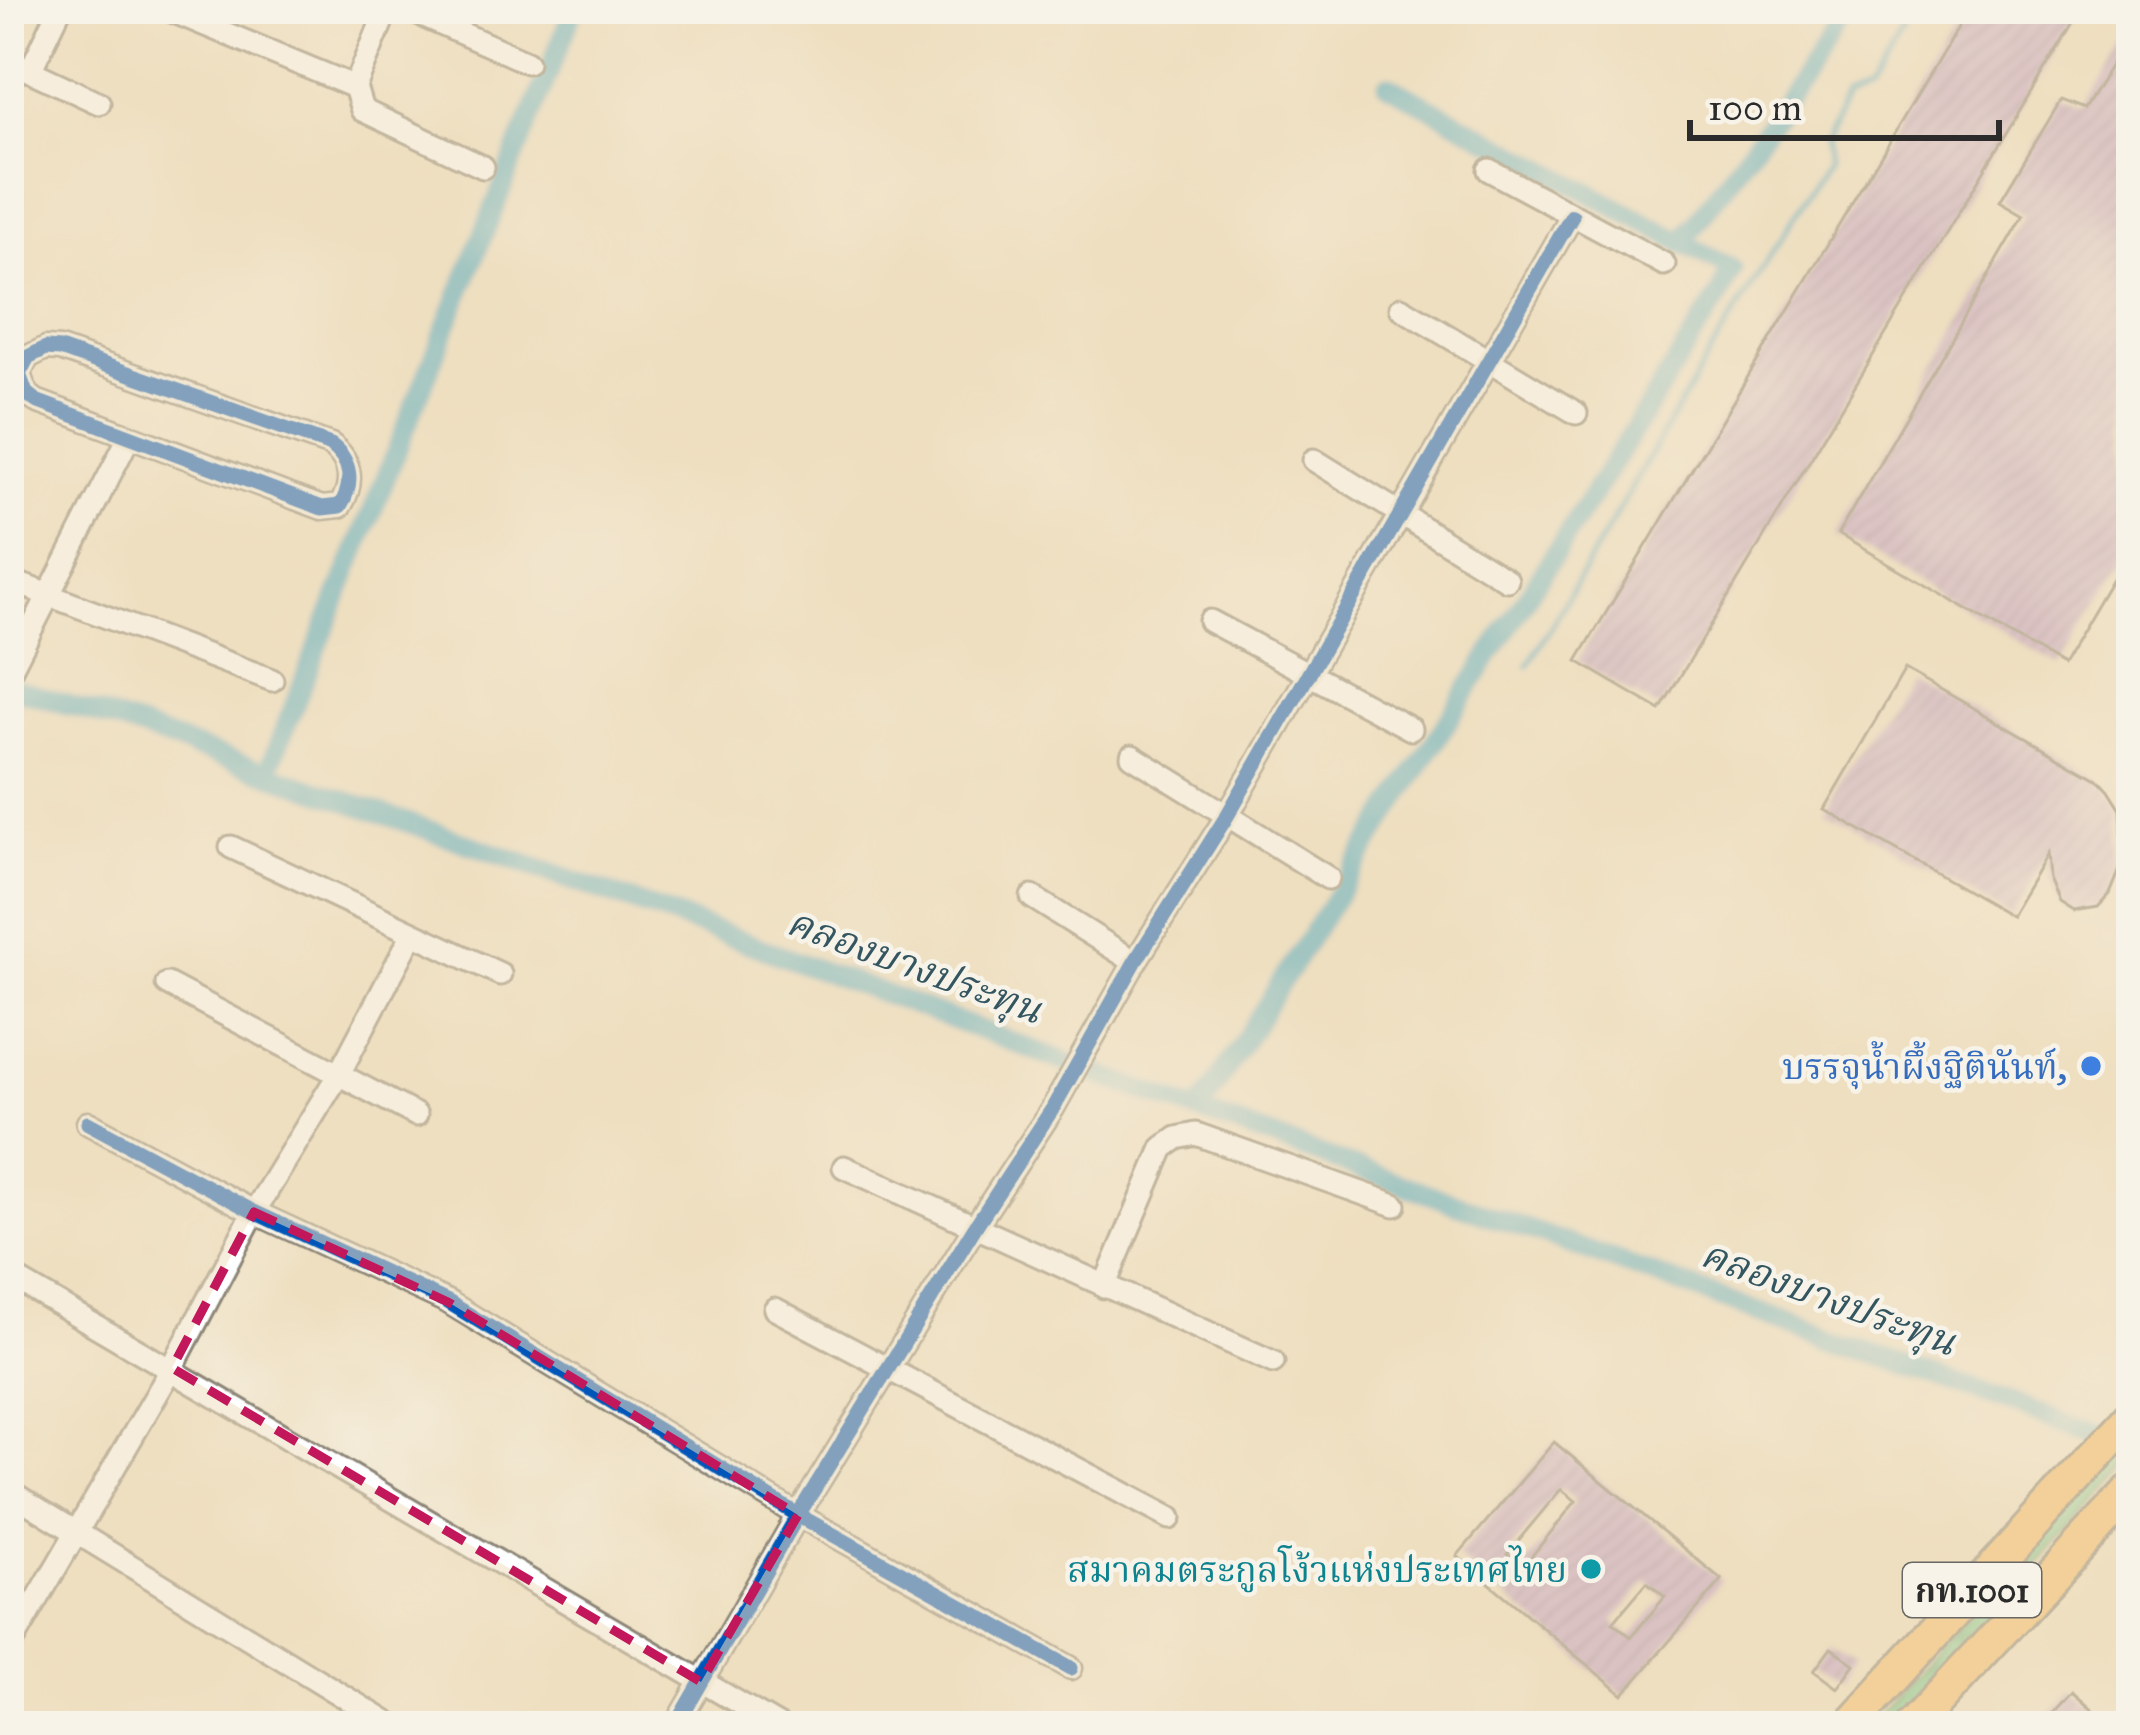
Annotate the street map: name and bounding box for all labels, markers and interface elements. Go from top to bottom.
scale bar [1690,66,1999,140]
text: 100 m [1708,86,1802,130]
water label: คลองบางประทุน [780,898,1049,1035]
place label: บรรจุน้ำผึ้งฐิตินันท์, [1782,1040,2067,1090]
marker: บรรจุน้ำผึ้งฐิตินันท์, [2078,1053,2104,1079]
water label: คลองบางประทุน [1694,1230,1963,1367]
place label: สมาคมตระกูลโง้วแห่งประเทศไทย [1067,1545,1567,1593]
marker: สมาคมตระกูลโง้วแห่งประเทศไทย [1578,1556,1604,1582]
road number: กท.1001 [1903,1563,2041,1617]

